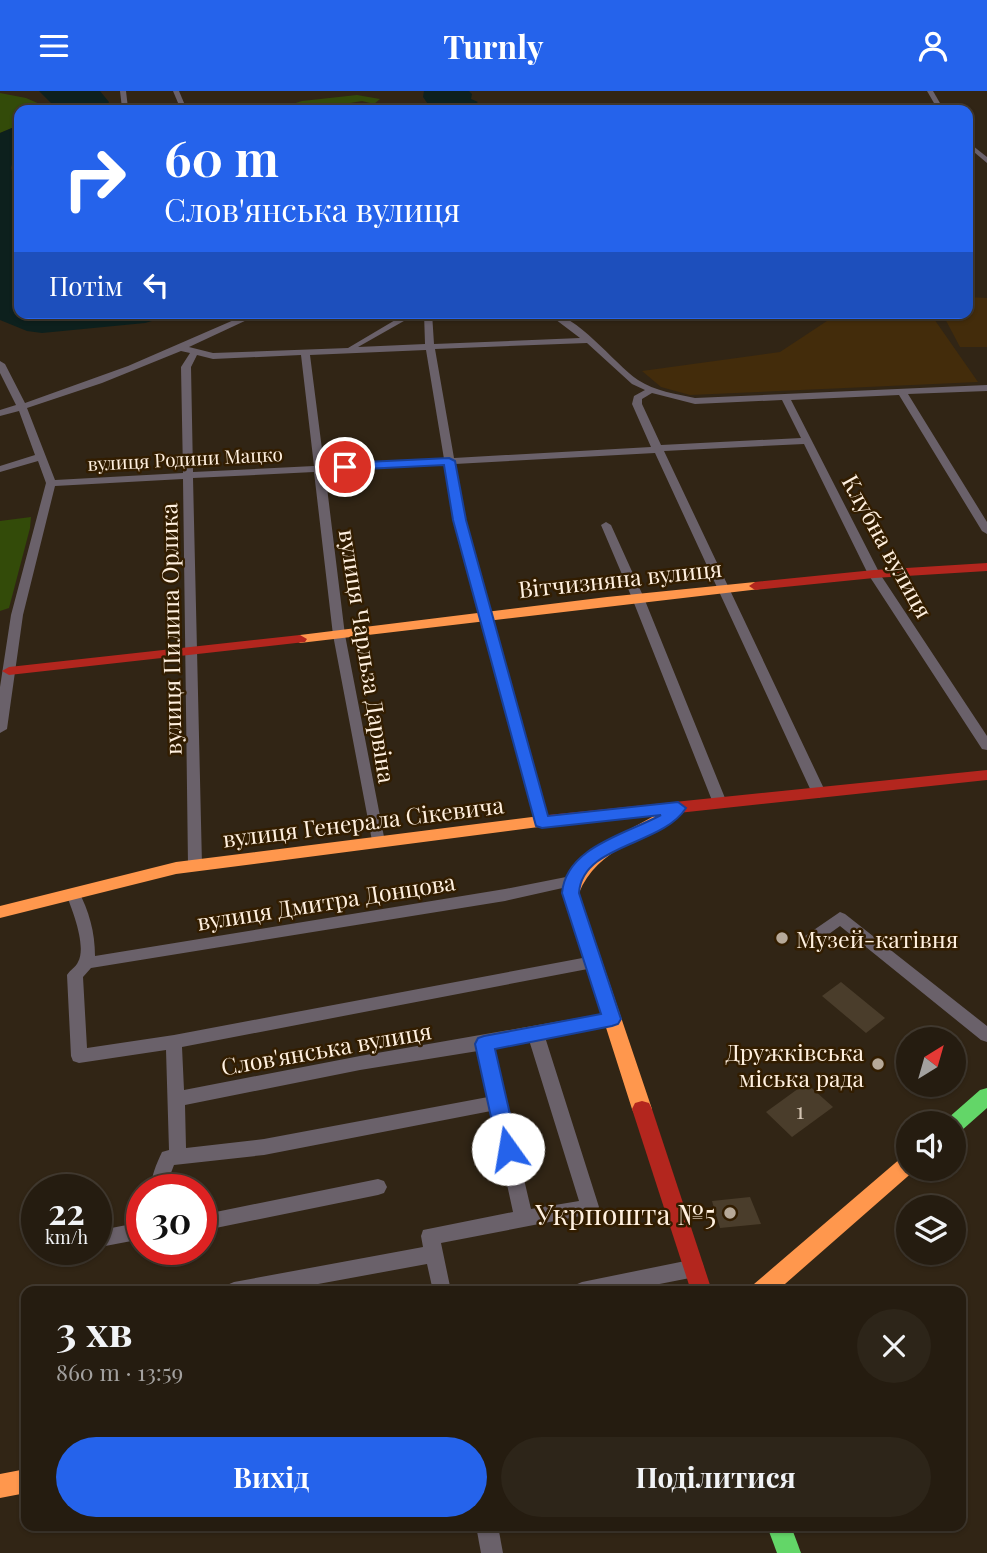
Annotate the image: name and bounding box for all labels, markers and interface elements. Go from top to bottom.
text: Turnly [443,24,544,67]
icon: menu [35,27,73,65]
icon: person [914,27,952,65]
text: 60 m [164,124,279,189]
icon: right [49,133,140,224]
text: Слов'янська вулиця [164,187,460,230]
icon: left [137,266,175,304]
text: Потім [49,268,123,303]
pin [315,437,375,497]
street label: вулиця Родини Мацко [87,440,283,476]
icon: arrive [326,448,364,486]
street label: Клубна вулиця [836,469,940,623]
street label: вулиця Пилипа Орлика [152,502,188,755]
street label: вулиця Чарльза Дарвіна [333,527,403,786]
street label: Вітчизняна вулиця [517,552,723,604]
street label: вулиця Генерала Сікевича [221,788,506,854]
street label: вулиця Дмитра Донцова [195,865,458,937]
place label: Музей-катівня [796,923,958,954]
marker: Музей-катівня [774,930,790,946]
street label: Слов'янська вулиця [218,1014,434,1082]
north arrow [896,1027,966,1097]
map controls [896,1027,966,1265]
place label: Дружківська міська рада [725,1036,865,1093]
marker: Дружківська міська рада [870,1056,886,1072]
house number: 1 [796,1094,805,1125]
button: sound [896,1111,966,1181]
position arrow [471,1112,545,1186]
speed limit sign: 30 [126,1174,217,1265]
text: 22 [48,1187,85,1234]
place label: Укрпошта №5 [534,1195,716,1232]
button: layers [896,1195,966,1265]
marker: Укрпошта №5 [722,1205,738,1221]
text: km/h [45,1225,88,1249]
text: 3 хв [56,1302,133,1358]
button: close [857,1309,931,1383]
text: 860 m · 13:59 [56,1356,183,1387]
button: Вихід [56,1437,487,1517]
button: Поділитися [501,1437,931,1517]

